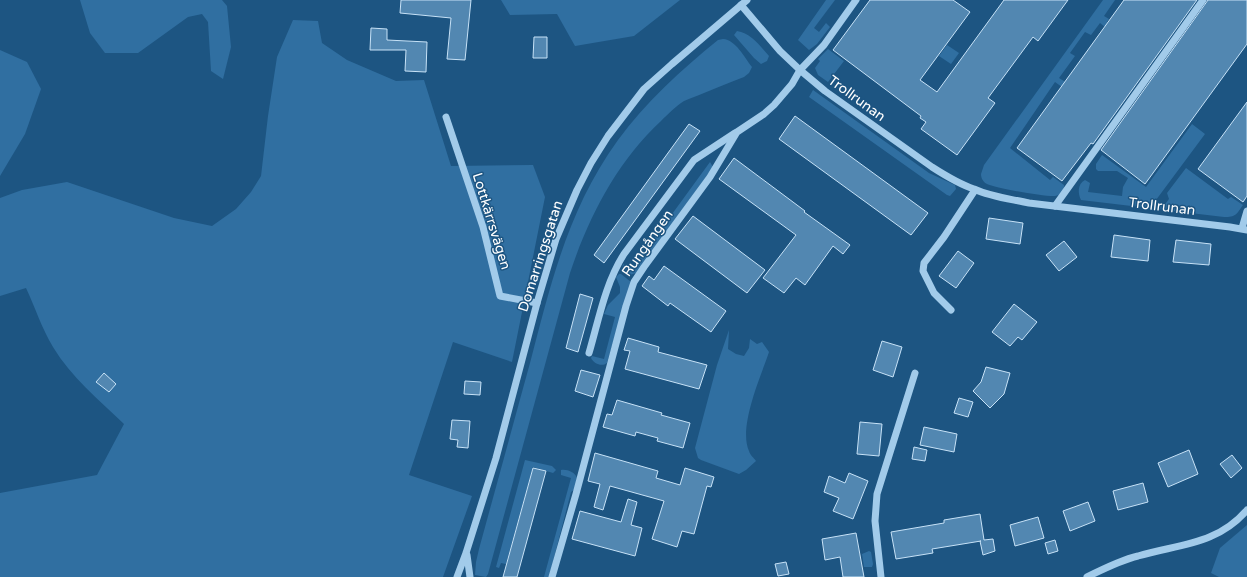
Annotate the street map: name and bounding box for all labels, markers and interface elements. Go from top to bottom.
street label: Trollrunan [825,72,889,125]
street label: Lottkärrsvägen [469,171,514,272]
street label: Trollrunan [1128,194,1196,219]
street label: Domarringsgatan [514,198,566,314]
street label: Rungången [618,207,677,280]

